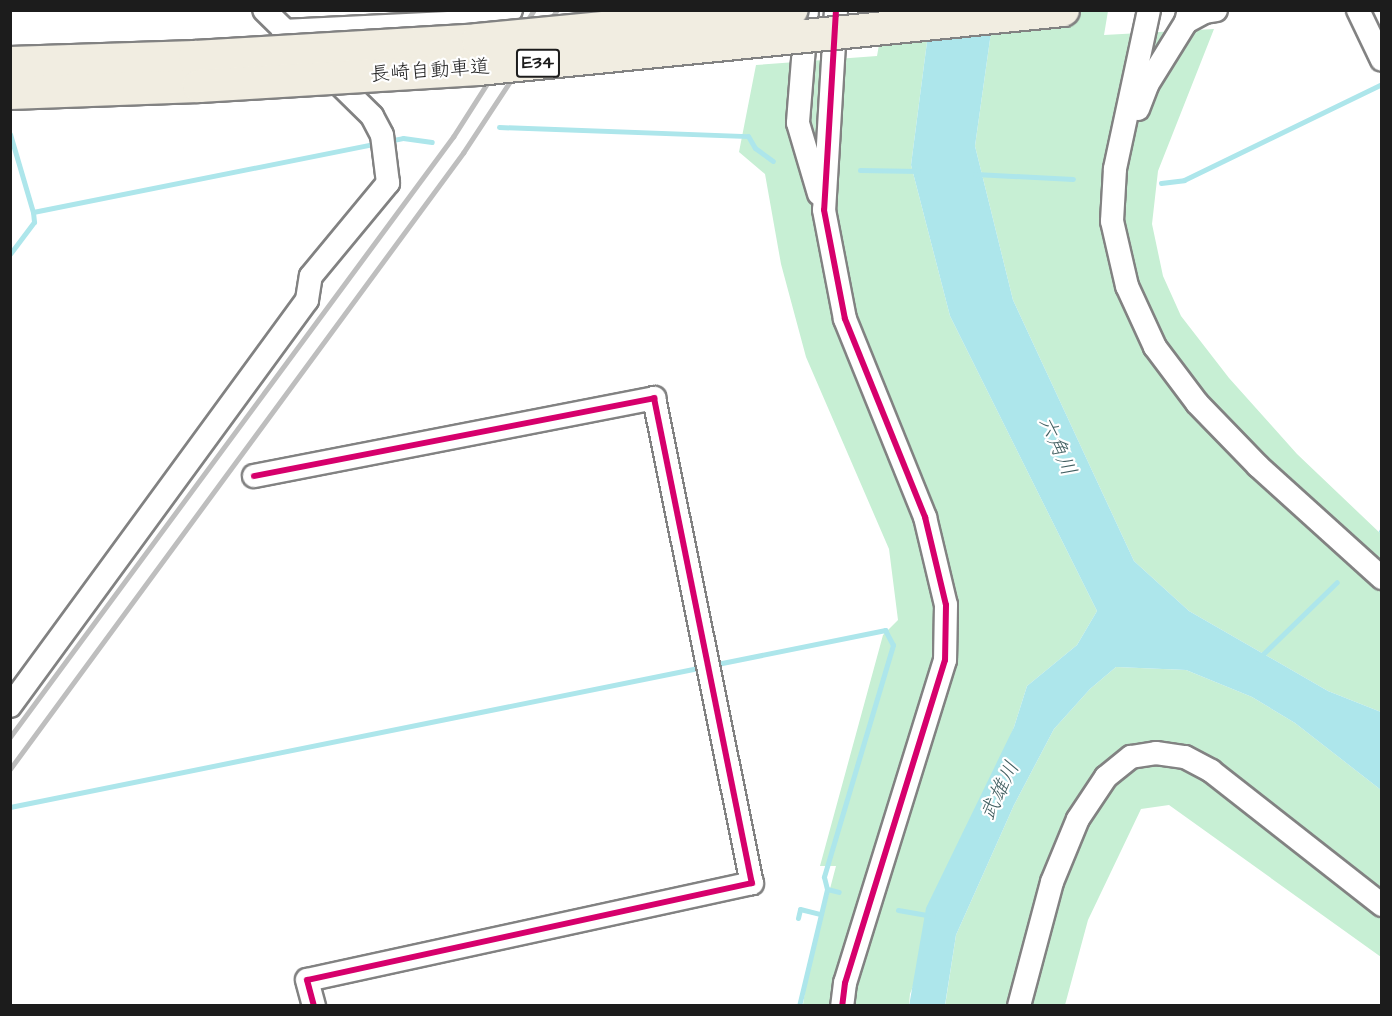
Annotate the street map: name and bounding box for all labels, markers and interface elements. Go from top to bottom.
road number: E34 [516,48,560,78]
street label: 長崎自動車道 [369,55,491,87]
water label: 六角川 [1033,412,1081,480]
water label: 武雄川 [975,757,1025,825]

